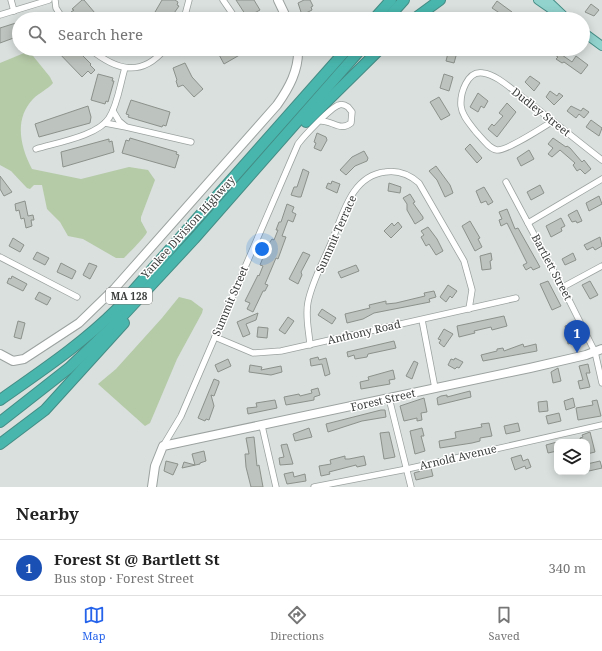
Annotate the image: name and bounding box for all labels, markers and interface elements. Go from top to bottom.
search box [12,12,590,56]
icon: search [26,23,48,45]
text: Search here [58,24,143,44]
street label: Dudley Street [509,84,574,139]
street label: Yankee Division Highway [137,172,238,282]
street label: Summit Terrace [312,192,359,275]
street label: Bartlett Street [529,231,576,303]
your location [252,239,272,259]
street label: Summit Street [208,263,251,338]
road number: MA 128 [106,288,152,304]
street label: Anthony Road [326,316,402,347]
pin: 1 [564,320,590,353]
street label: Forest Street [349,385,417,414]
map controls [554,439,590,475]
button: layers [554,439,590,475]
street label: Arnold Avenue [418,440,498,473]
text: Nearby [16,502,79,525]
text: Forest St @ Bartlett St [54,549,220,569]
text: 1 [25,559,33,577]
text: 340 m [549,559,586,577]
text: Bus stop · Forest Street [54,569,194,587]
tab: Map [82,604,106,643]
tab: Directions [270,604,324,643]
tab: Saved [489,604,520,643]

